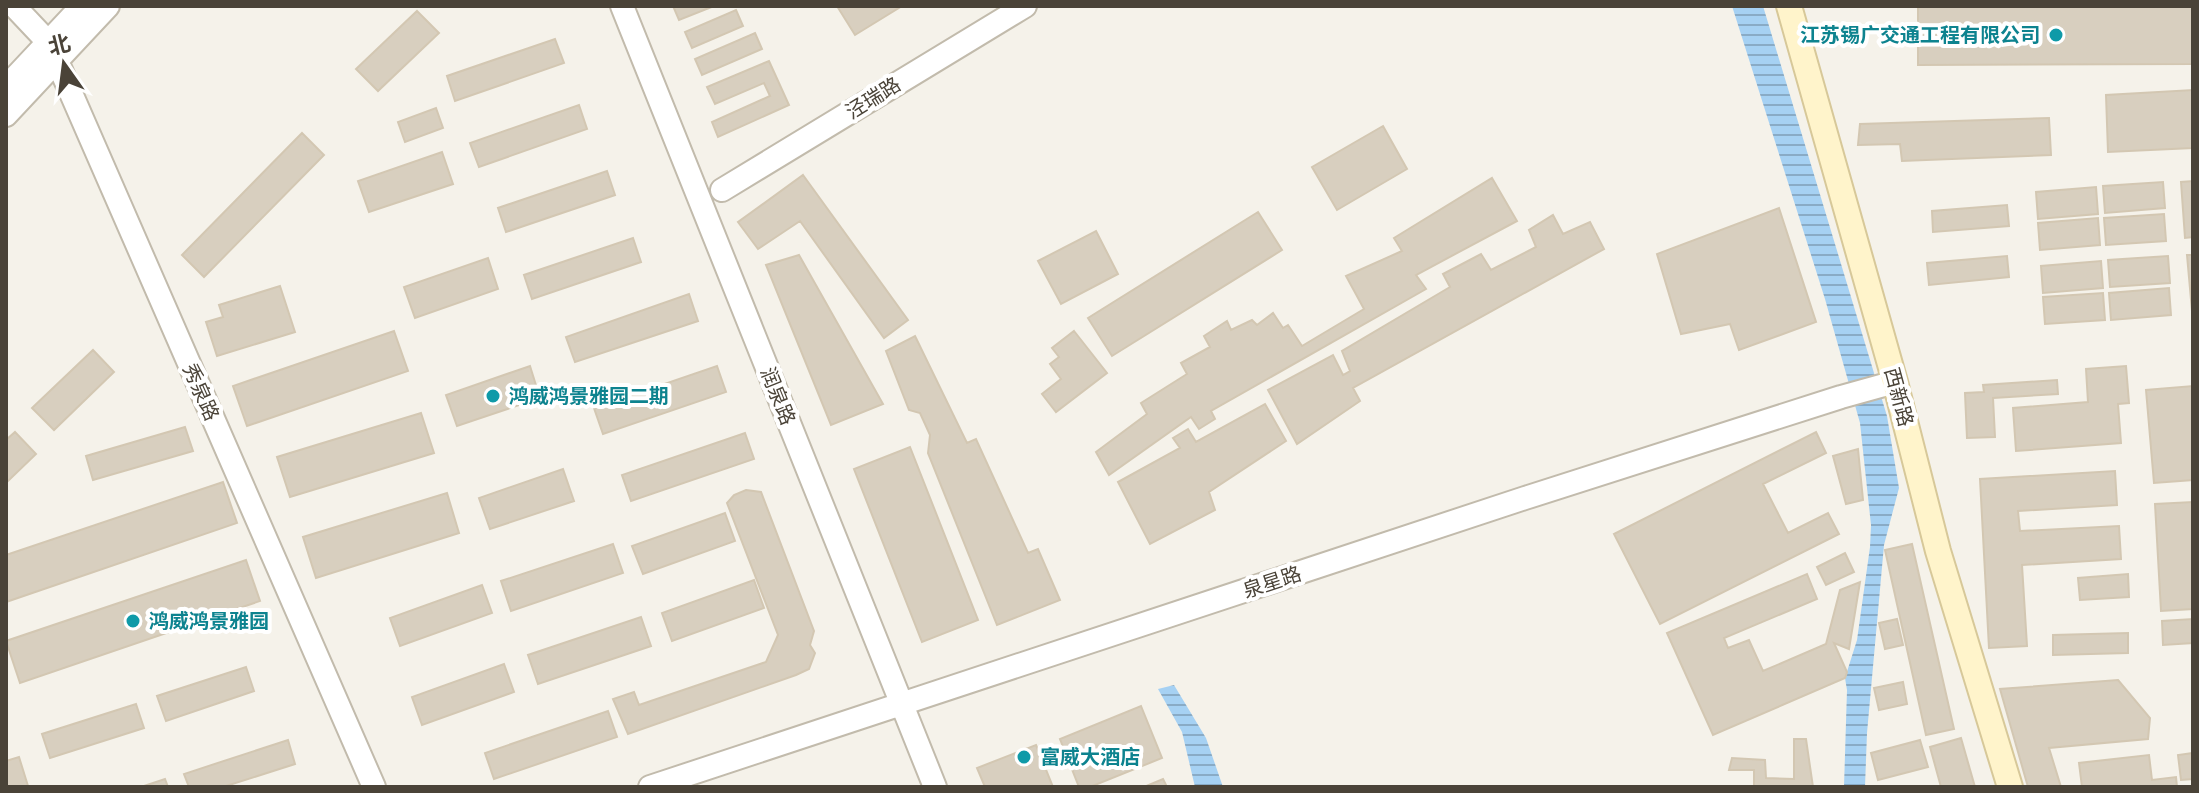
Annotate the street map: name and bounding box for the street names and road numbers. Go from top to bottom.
street label: 泾瑞路 [840,70,905,125]
street label: 秀泉路 [177,359,226,425]
street label: 润泉路 [755,363,802,429]
street label: 西新路 [1879,364,1920,429]
street label: 泉星路 [1239,559,1305,604]

